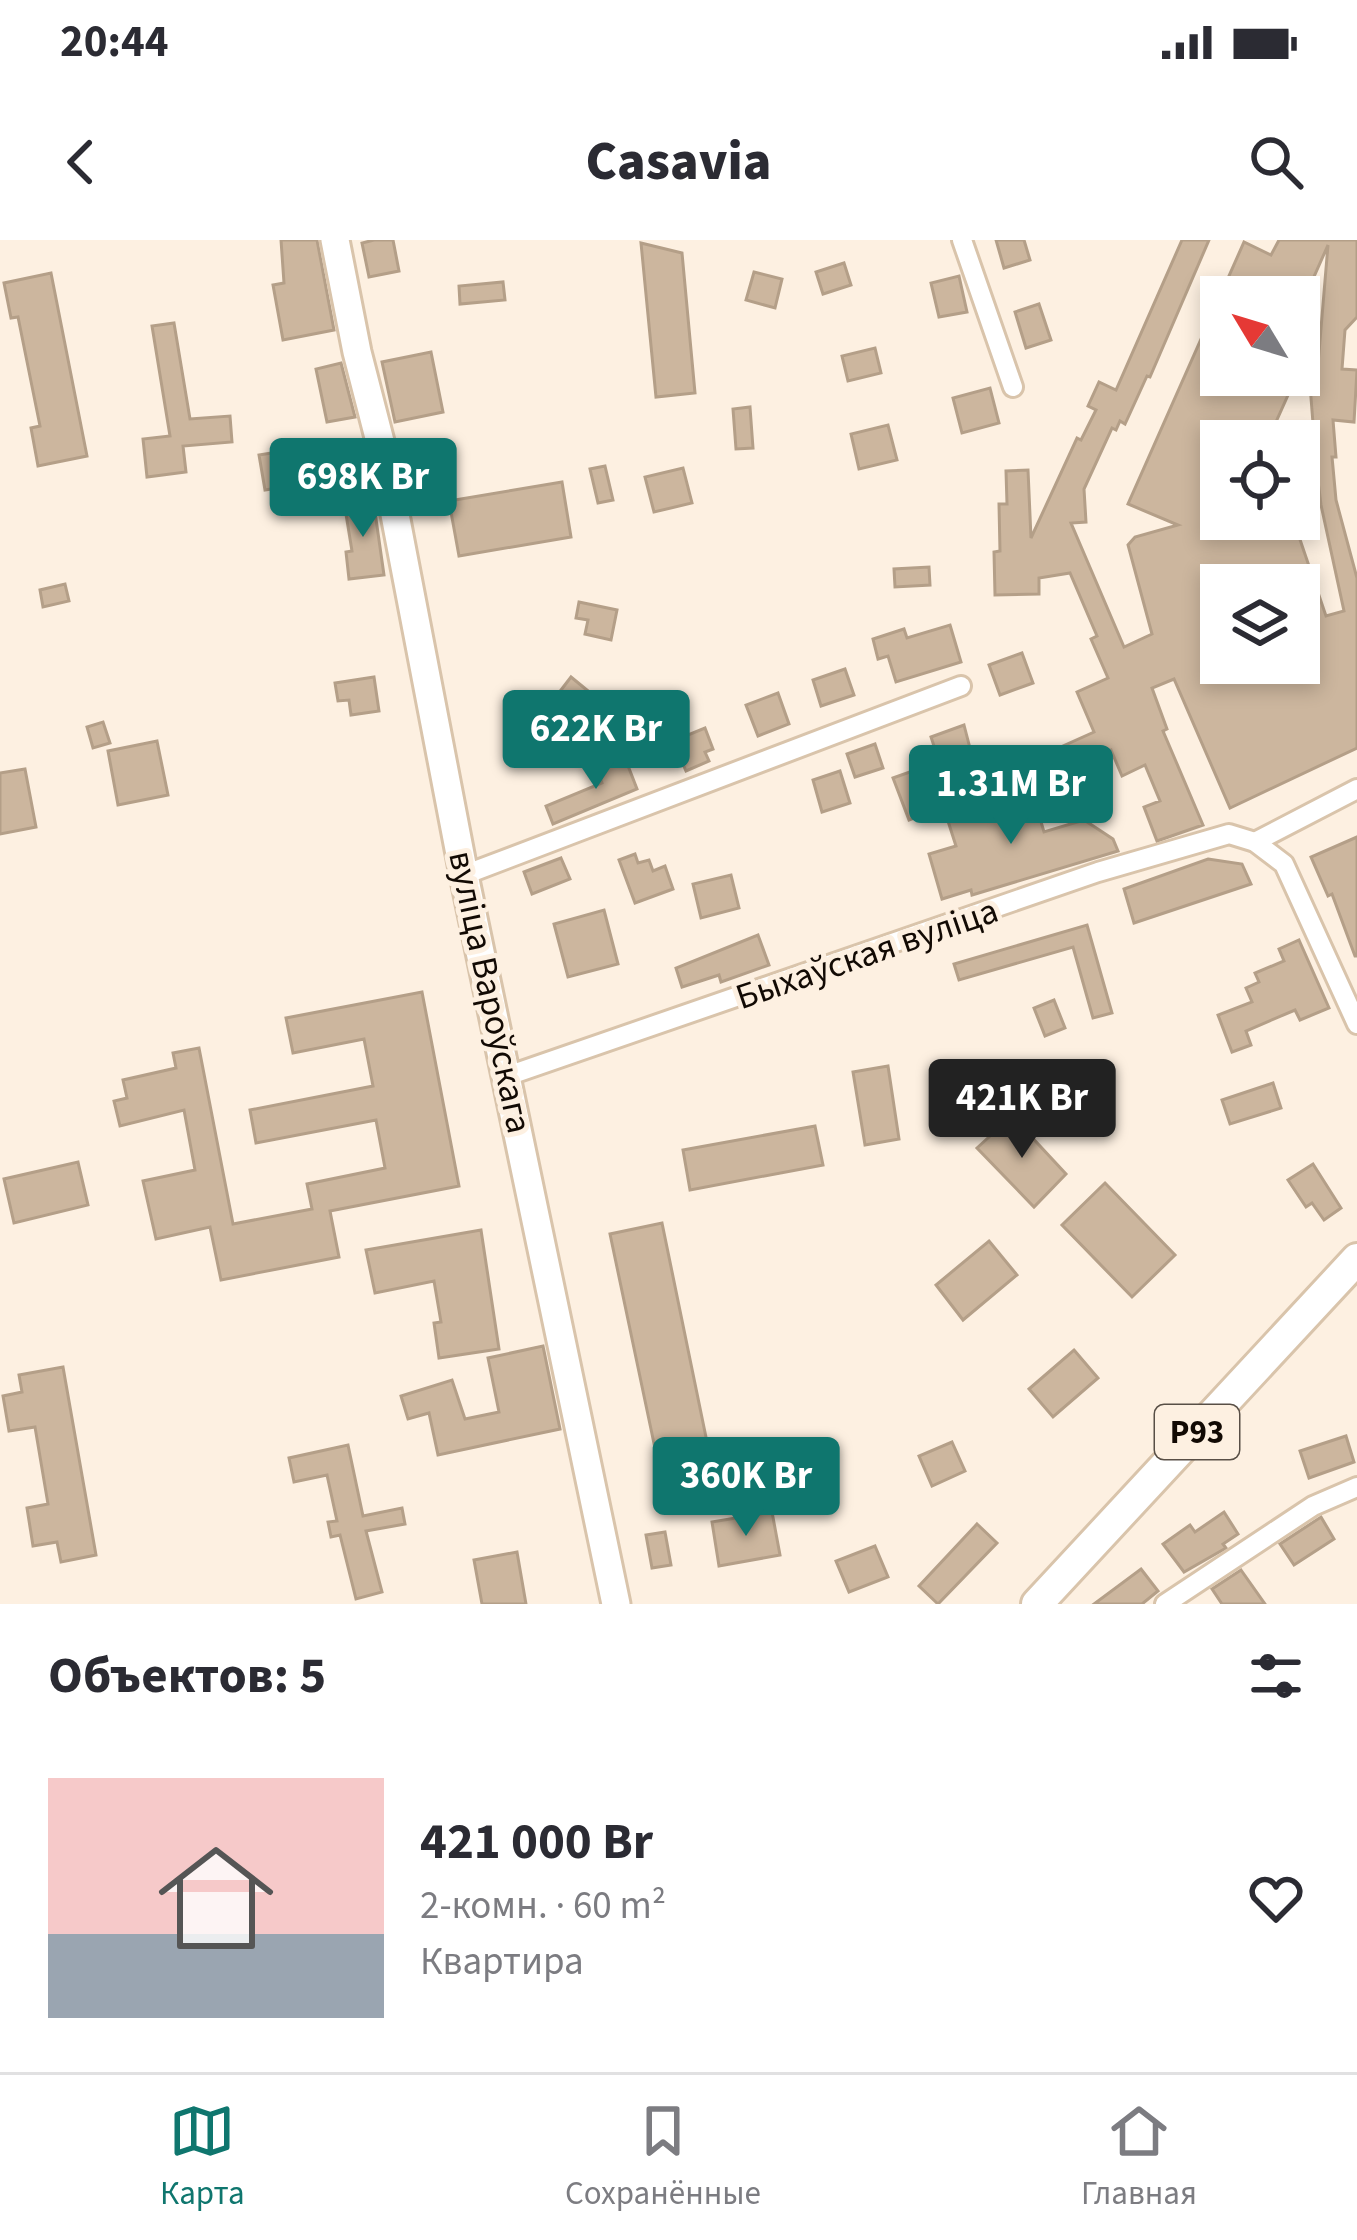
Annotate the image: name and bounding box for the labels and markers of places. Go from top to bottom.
pin: 698K Br [252,438,474,540]
pin: 622K Br [485,690,707,792]
pin: 1.31M Br [887,745,1135,847]
pin: 421K Br [911,1059,1133,1161]
pin: 360K Br [635,1437,857,1539]

